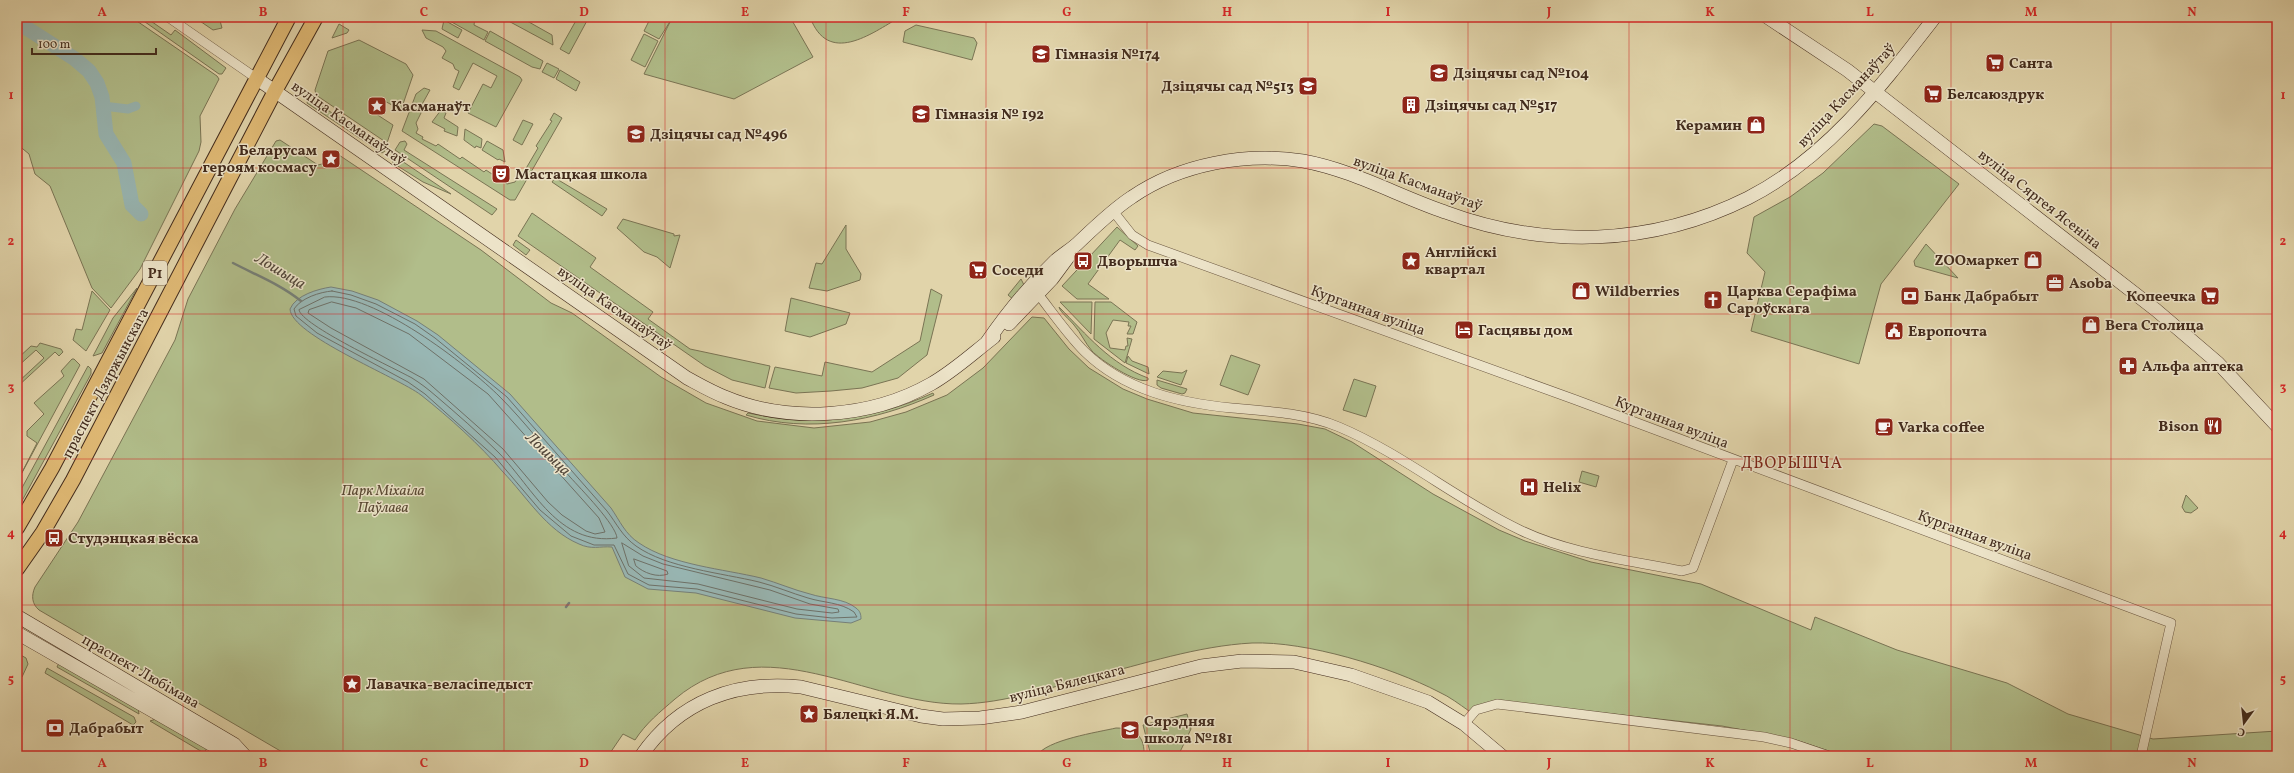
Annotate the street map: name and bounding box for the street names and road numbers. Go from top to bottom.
street label: вуліца Касманаўтаў [1793,39,1901,153]
street label: вуліца Касманаўтаў [287,77,410,172]
street label: вуліца Сяргея Ясеніна [1973,145,2105,255]
street label: вуліца Касманаўтаў [1350,151,1485,217]
road number: Р1 [143,261,167,285]
street label: вуліца Касманаўтаў [553,262,676,357]
street label: Курганная вуліца [1307,281,1428,342]
street label: праспект Дзяржынскага [58,305,155,462]
street label: Курганная вуліца [1611,392,1732,455]
street label: Курганная вуліца [1914,506,2035,567]
street label: праспект Любімава [78,630,203,715]
street label: вуліца Бялецкага [1007,660,1127,709]

